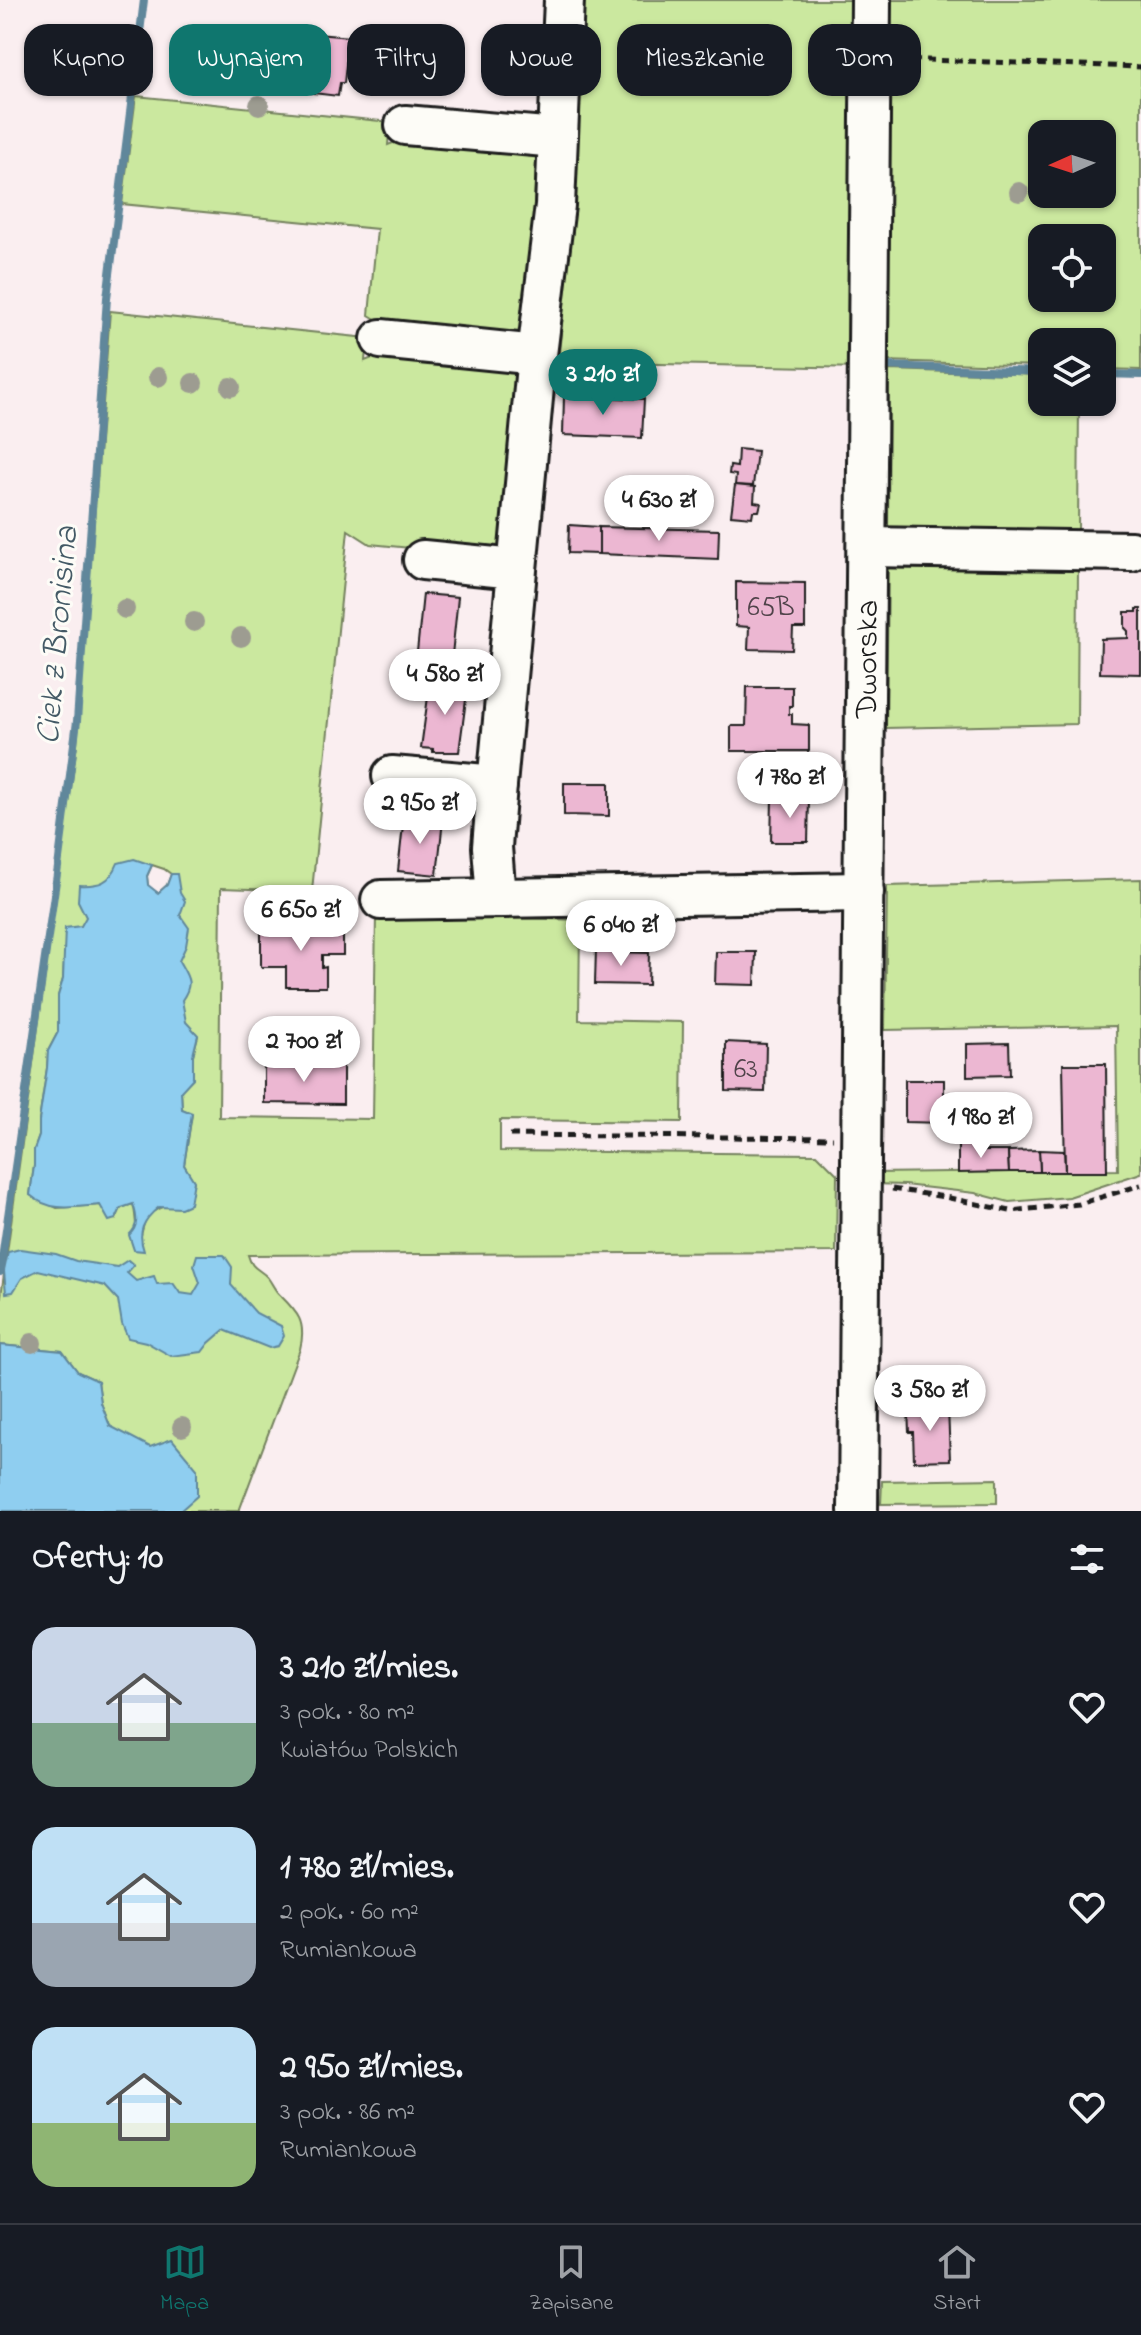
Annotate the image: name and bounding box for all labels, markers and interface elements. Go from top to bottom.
chip: Kupno [24,24,153,96]
chip: Wynajem [169,24,331,96]
chip: Filtry [347,24,465,96]
chip: Nowe [481,24,601,96]
chip: Mieszkanie [617,24,792,96]
chip: Dom [808,24,921,96]
north arrow [1028,120,1116,208]
map controls [1028,120,1116,416]
button: locate [1028,224,1116,312]
button: layers [1028,328,1116,416]
pin: 3 210 zł [520,349,686,417]
text: 3 210 zł [567,356,639,394]
pin: 4 630 zł [576,475,742,543]
text: 4 630 zł [622,482,696,520]
water label: Ciek z Bronisina [25,524,93,746]
house number: 65B [747,588,795,629]
street label: Dworska [845,600,893,719]
pin: 4 580 zł [362,649,528,717]
text: 4 580 zł [407,656,483,694]
pin: 1 780 zł [707,752,873,820]
text: 1 780 zł [755,759,825,797]
pin: 2 950 zł [337,778,503,846]
text: 2 950 zł [382,785,458,823]
pin: 6 650 zł [218,885,384,953]
text: 6 650 zł [262,892,340,930]
pin: 6 040 zł [538,900,704,968]
text: 6 040 zł [584,907,658,945]
pin: 2 700 zł [221,1016,387,1084]
text: 2 700 zł [266,1023,342,1061]
house number: 63 [734,1050,758,1091]
pin: 1 980 zł [898,1092,1064,1160]
text: 1 980 zł [948,1099,1014,1137]
pin: 3 580 zł [847,1365,1013,1433]
text: 3 580 zł [892,1372,968,1410]
text: Oferty: 10 [32,1534,163,1584]
icon: filters [1065,1537,1109,1581]
text: 3 210 zł/mies. [280,1644,458,1694]
icon: home [96,1659,192,1755]
icon: heart [1065,1685,1109,1729]
text: 3 pok. · 80 m² [280,1694,415,1732]
text: Kwiatów Polskich [280,1732,458,1770]
text: 1 780 zł/mies. [280,1844,454,1894]
icon: home [96,1859,192,1955]
icon: heart [1065,1885,1109,1929]
text: 2 pok. · 60 m² [280,1894,419,1932]
text: Rumiankowa [280,1932,417,1970]
text: 2 950 zł/mies. [280,2044,463,2094]
icon: home [96,2059,192,2155]
icon: heart [1065,2085,1109,2129]
text: 3 pok. · 86 m² [280,2094,415,2132]
text: Rumiankowa [280,2132,417,2170]
tab: Mapa [160,2240,209,2320]
tab: Zapisane [529,2240,613,2320]
tab: Start [933,2240,981,2320]

